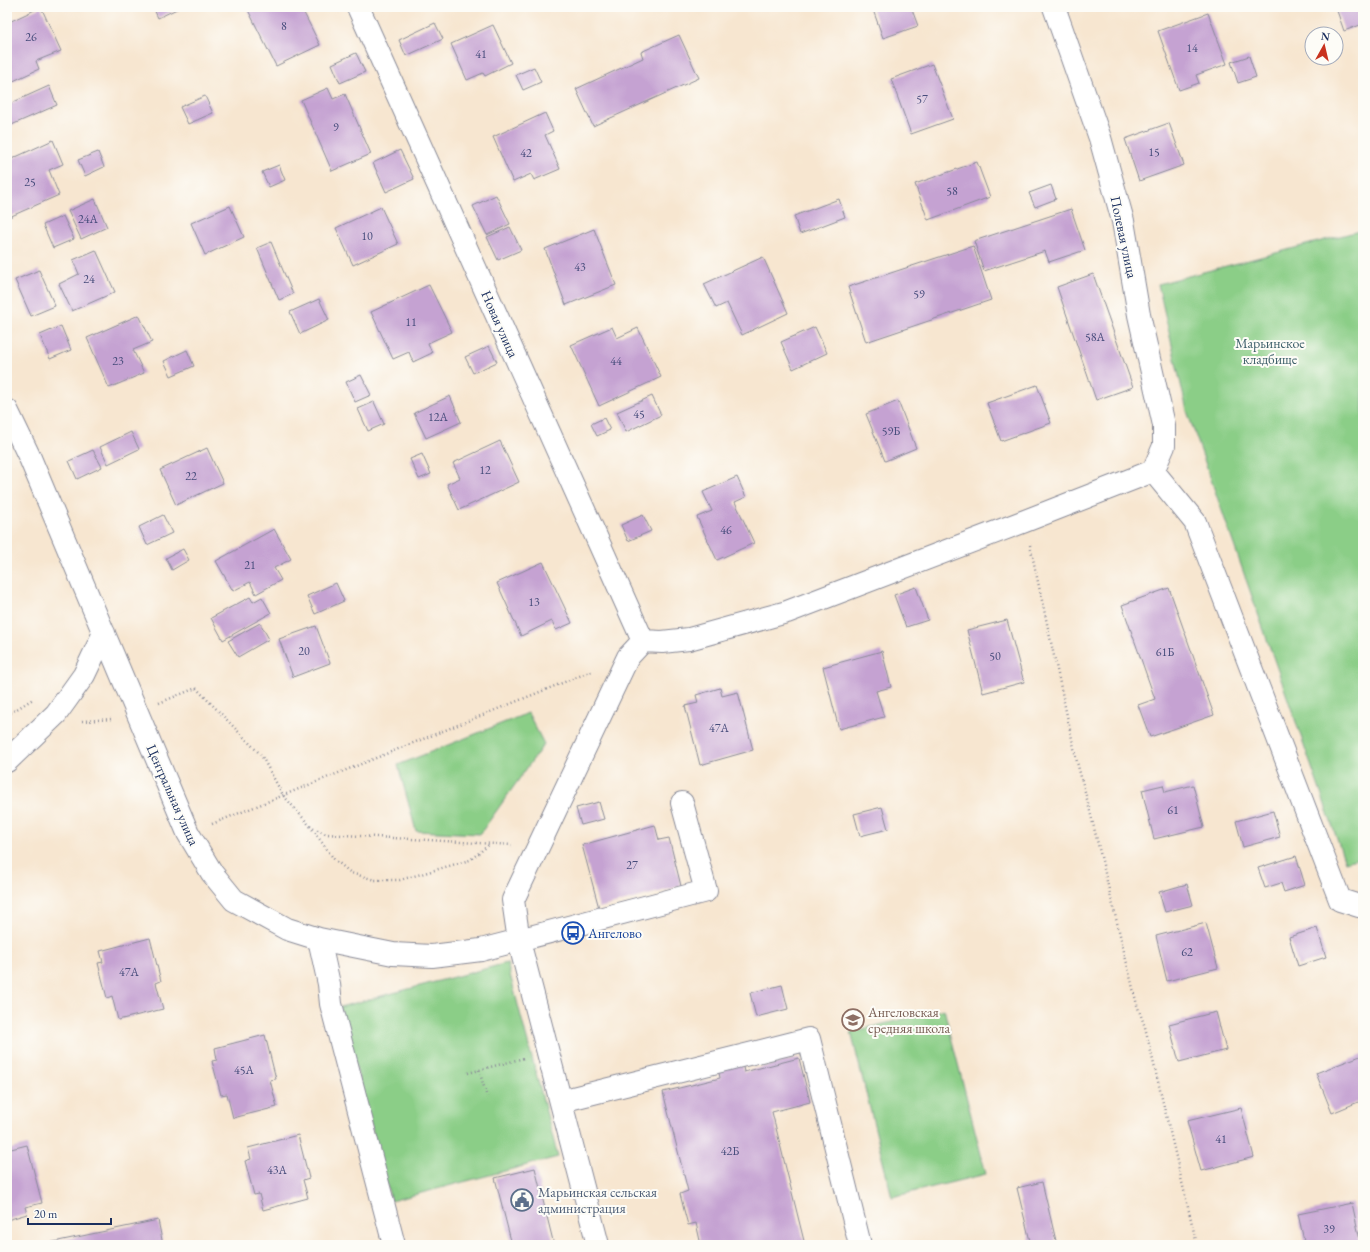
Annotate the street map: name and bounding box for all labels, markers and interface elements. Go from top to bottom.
house number: 8 [281,18,287,34]
north arrow [1304,26,1344,66]
house number: 26 [25,29,37,45]
text: N [1320,29,1331,44]
house number: 14 [1186,40,1198,56]
house number: 41 [475,46,487,62]
house number: 57 [916,91,928,107]
house number: 9 [333,119,339,135]
house number: 15 [1148,144,1160,160]
house number: 42 [520,145,532,161]
house number: 25 [24,174,36,190]
house number: 58 [946,183,958,199]
street label: Полевая улица [1107,194,1142,280]
house number: 24А [78,211,99,227]
house number: 10 [361,228,373,244]
house number: 43 [574,259,586,275]
house number: 24 [83,271,95,287]
house number: 59 [913,286,925,302]
street label: Новая улица [477,288,523,361]
house number: 11 [405,314,417,330]
house number: 58А [1085,329,1106,345]
park label: Марьинское кладбище [1235,334,1305,368]
house number: 23 [112,353,124,369]
house number: 44 [610,353,622,369]
house number: 45 [633,406,645,422]
house number: 12А [428,409,449,425]
house number: 59Б [882,423,900,439]
house number: 12 [479,462,491,478]
house number: 22 [185,468,197,484]
house number: 46 [720,522,732,538]
house number: 21 [244,557,256,573]
house number: 13 [528,594,540,610]
house number: 20 [298,643,310,659]
house number: 61Б [1156,644,1174,660]
house number: 50 [989,648,1001,664]
house number: 47А [709,720,730,736]
street label: Центральная улица [143,742,204,849]
house number: 61 [1167,802,1179,818]
house number: 27 [626,857,638,873]
bus stop icon: Ангелово [560,920,586,946]
place label: Ангелово [587,924,642,942]
house number: 62 [1181,944,1193,960]
house number: 47А [119,964,140,980]
place label: Ангеловская средняя школа [867,1003,951,1037]
school or university icon: Ангеловская средняя школа [840,1007,866,1033]
house number: 45А [234,1062,255,1078]
house number: 41 [1215,1131,1227,1147]
house number: 42Б [721,1143,739,1159]
house number: 43А [267,1162,288,1178]
place label: Марьинская сельская администрация [538,1183,657,1217]
public building icon: Марьинская сельская администрация [509,1187,535,1213]
scale bar [28,1200,111,1226]
text: 20 m [34,1206,58,1222]
house number: 39 [1323,1221,1335,1237]

